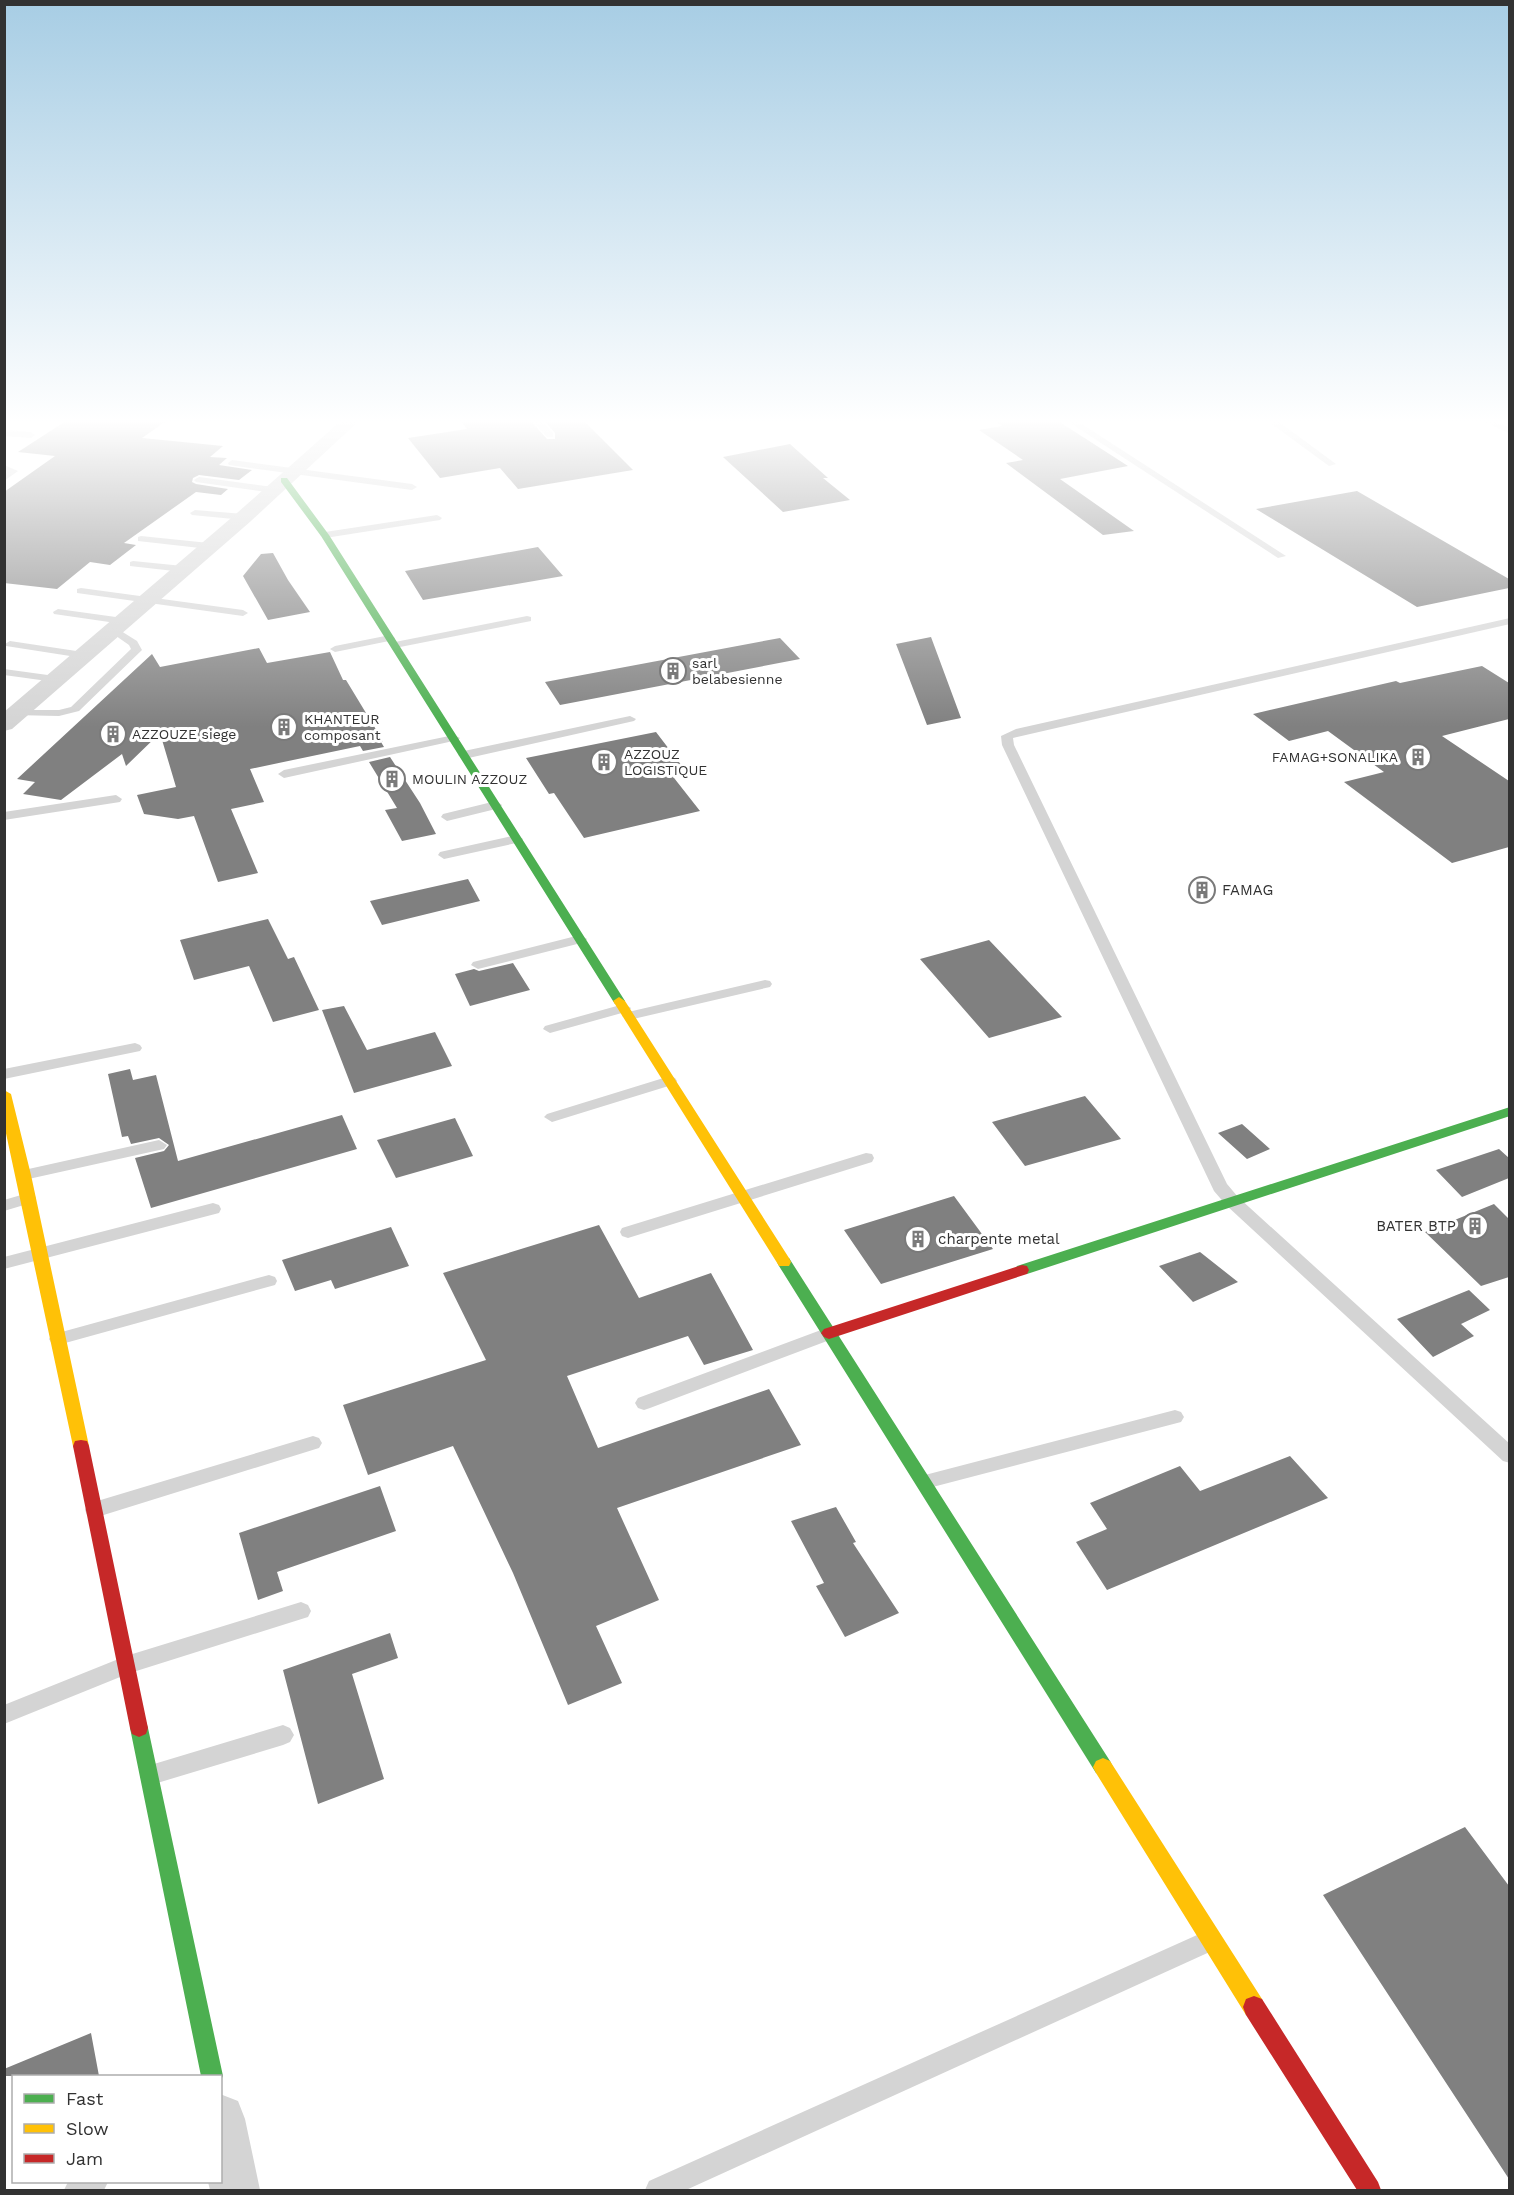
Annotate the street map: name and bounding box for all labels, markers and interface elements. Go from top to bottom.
place label: sarl belabesienne [692,655,783,687]
building icon: sarl belabesienne [658,656,688,686]
place label: KHANTEUR composant [304,711,381,743]
building icon: KHANTEUR composant [269,712,299,742]
building icon: AZZOUZE siege [98,719,128,749]
place label: AZZOUZE siege [132,726,236,742]
building icon: FAMAG+SONALIKA [1403,742,1433,772]
place label: AZZOUZ LOGISTIQUE [624,746,707,778]
building icon: AZZOUZ LOGISTIQUE [589,747,619,777]
place label: FAMAG+SONALIKA [1272,749,1398,765]
building icon: MOULIN AZZOUZ [377,764,407,794]
place label: MOULIN AZZOUZ [412,771,527,787]
building icon: FAMAG [1187,875,1217,905]
place label: FAMAG [1222,881,1273,899]
building icon: BATER BTP [1460,1211,1490,1241]
place label: BATER BTP [1376,1217,1456,1235]
building icon: charpente metal [903,1224,933,1254]
place label: charpente metal [938,1230,1060,1248]
legend [12,2075,222,2183]
text: Fast [66,2088,104,2109]
text: Slow [66,2118,109,2139]
text: Jam [66,2148,103,2169]

